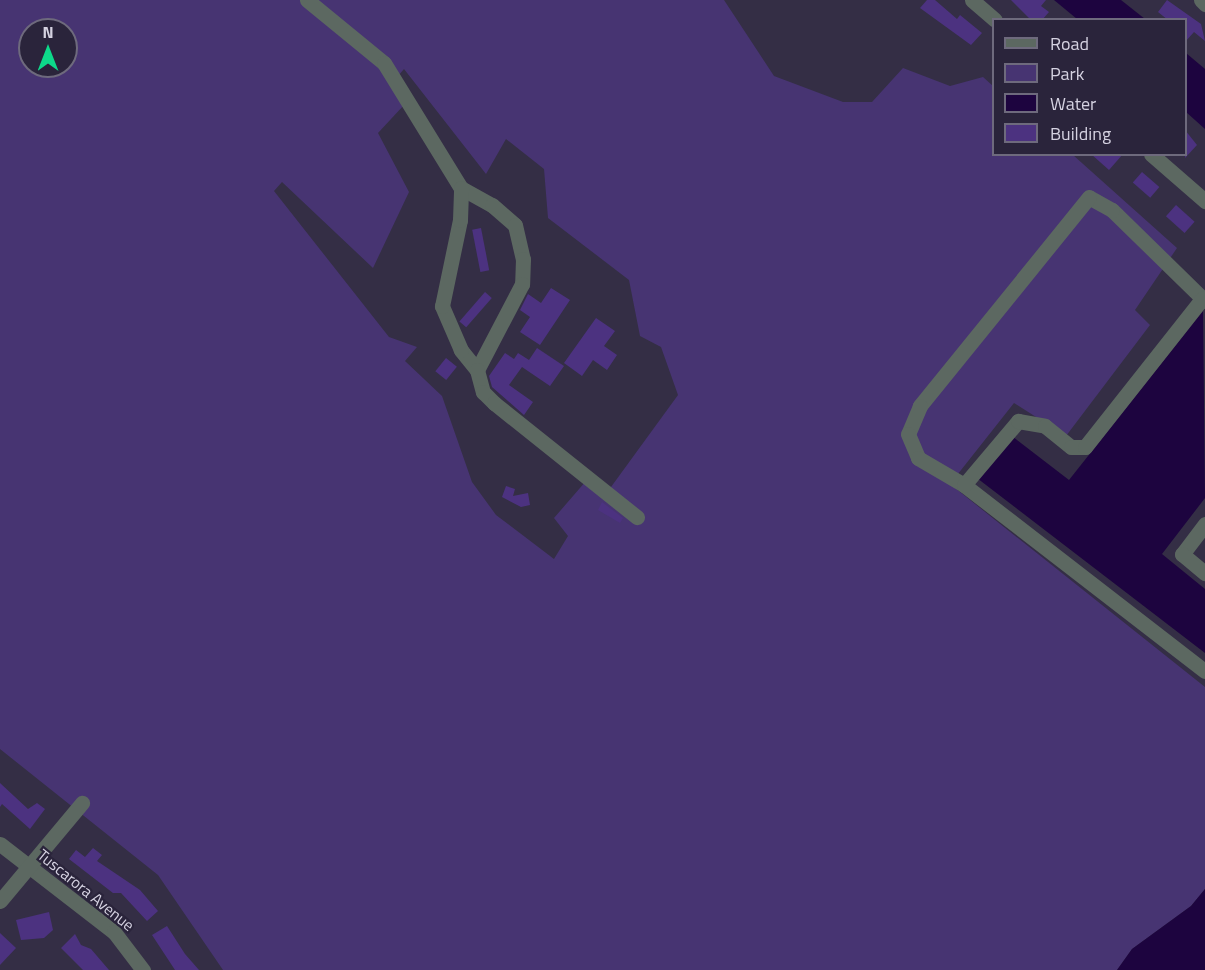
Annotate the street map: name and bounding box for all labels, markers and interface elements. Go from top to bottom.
north arrow [18,18,78,78]
legend [992,18,1187,156]
text: N [42,20,54,44]
text: Road [1050,30,1089,57]
text: Park [1050,60,1084,87]
text: Water [1050,90,1096,117]
text: Building [1050,120,1111,147]
street label: Tuscarora Avenue [34,845,138,935]

